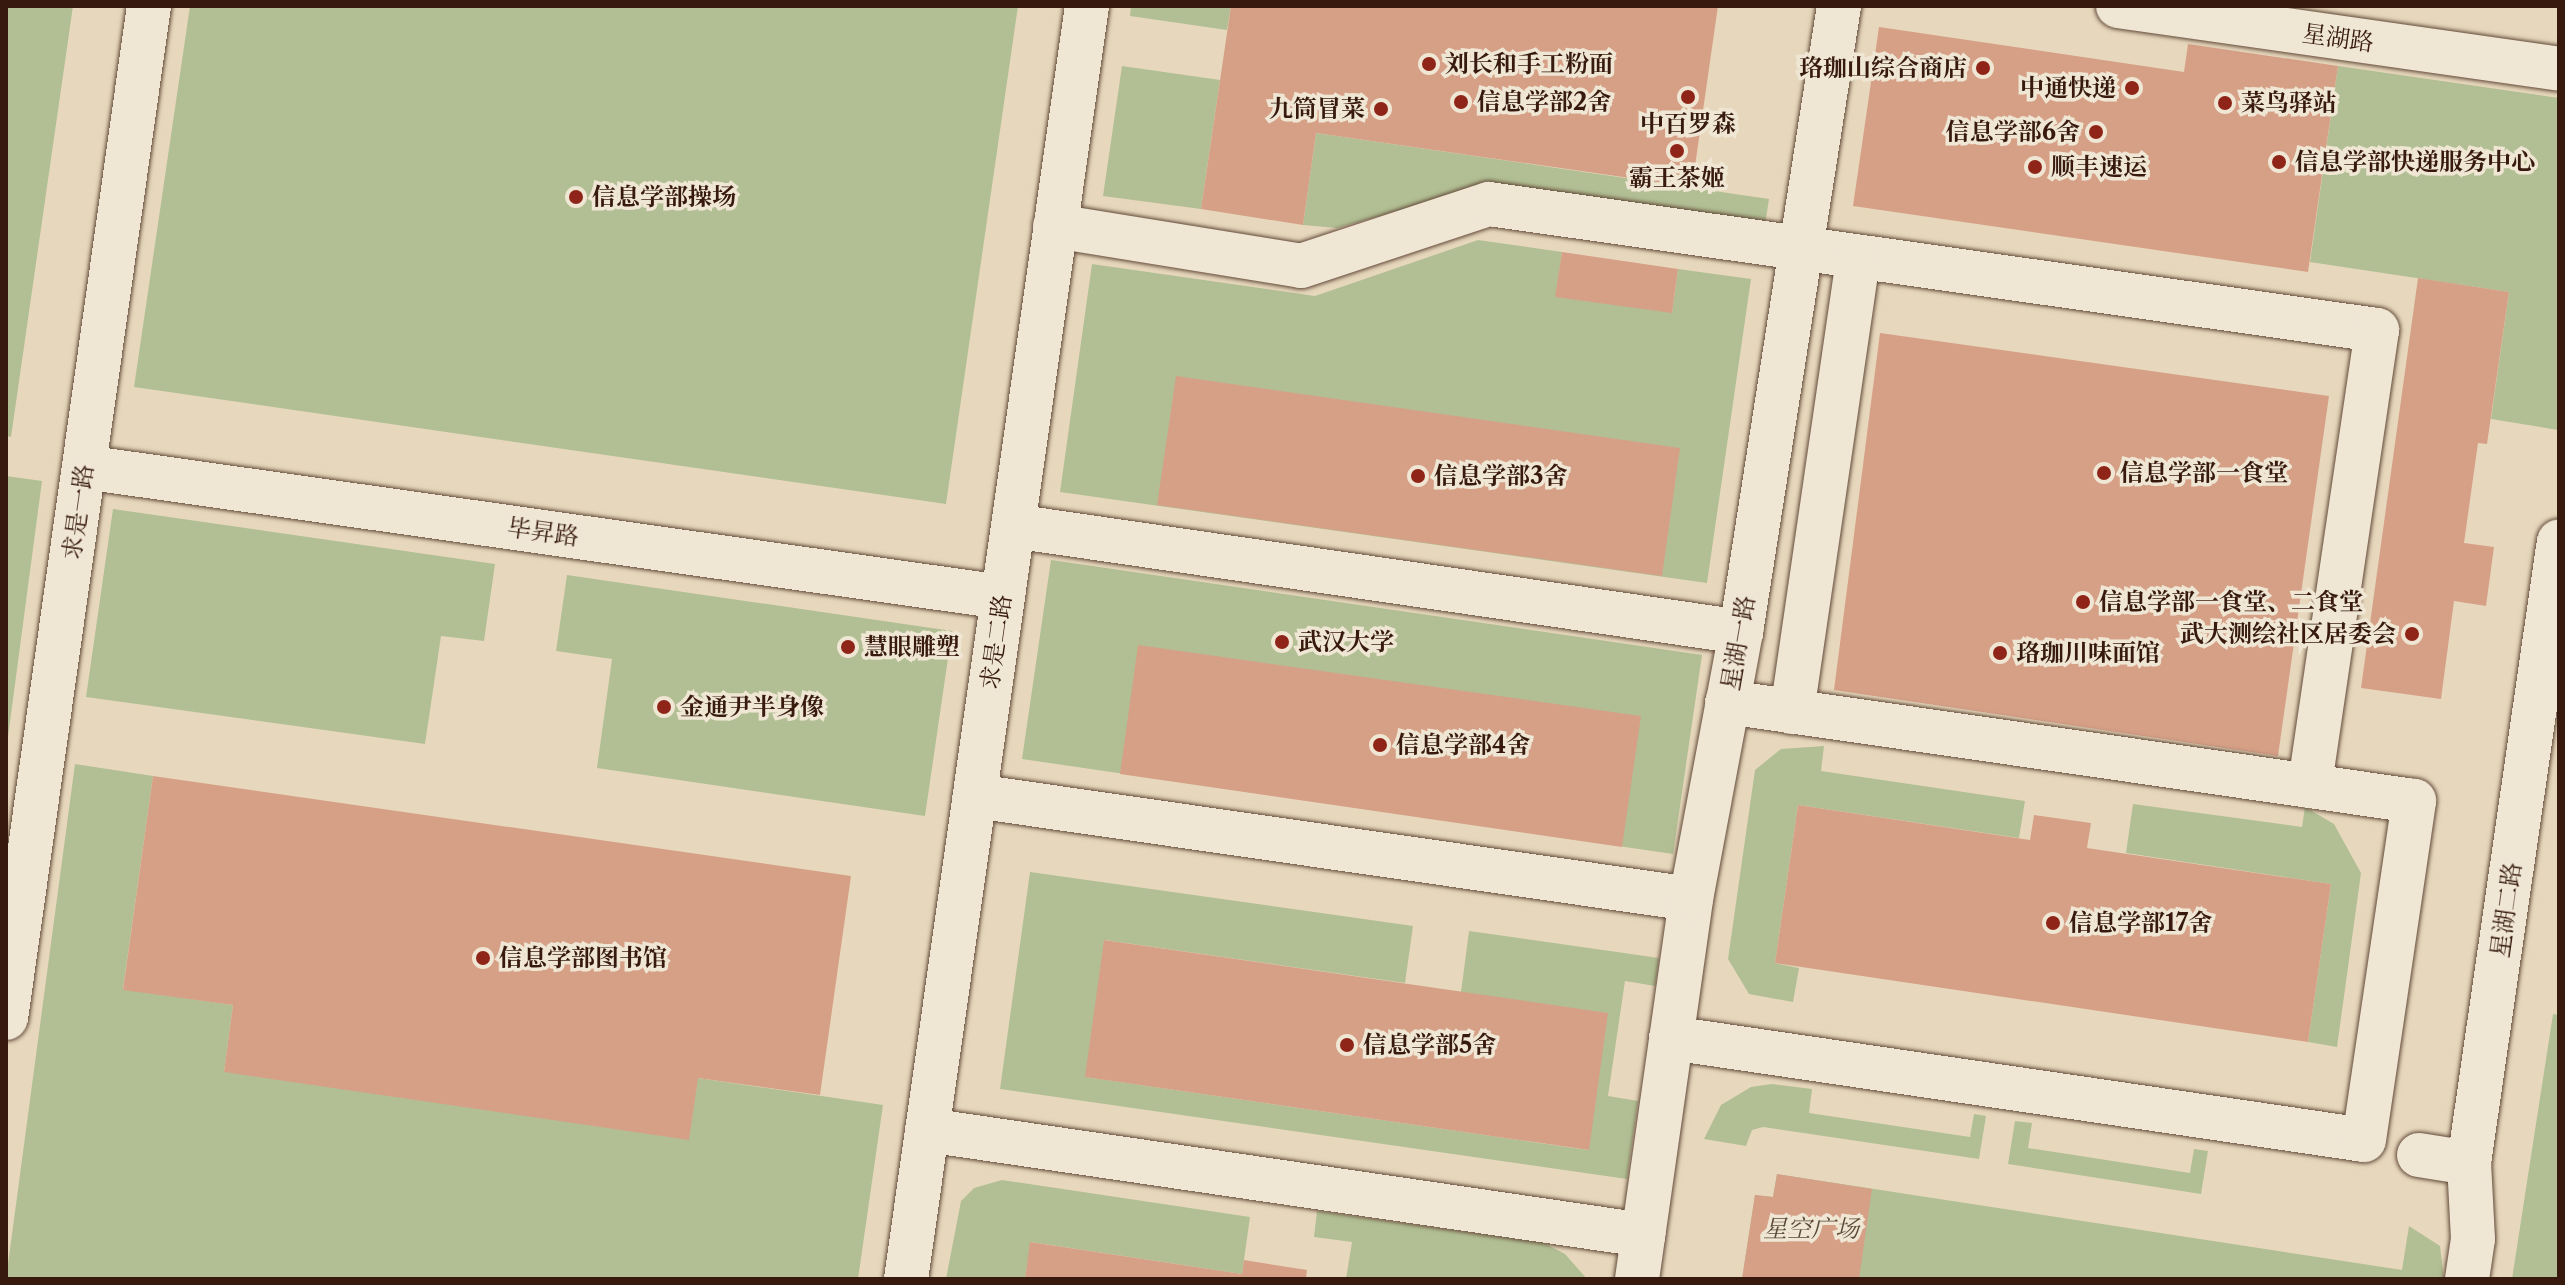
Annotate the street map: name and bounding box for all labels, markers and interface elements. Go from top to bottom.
street label: 星湖路 [2300,19,2376,57]
place label: 刘长和手工粉面 [1445,50,1613,78]
place label: 珞珈山综合商店 [1799,54,1967,82]
marker: 刘长和手工粉面 [1420,55,1438,73]
marker: 珞珈山综合商店 [1974,59,1992,77]
place label: 中通快递 [2020,74,2116,102]
marker: 中通快递 [2123,79,2141,97]
place label: 信息学部2舍 [1477,88,1611,116]
marker: 中百罗森 [1679,88,1697,106]
place label: 菜鸟驿站 [2241,89,2337,117]
marker: 信息学部2舍 [1452,93,1470,111]
marker: 菜鸟驿站 [2216,94,2234,112]
place label: 九筒冒菜 [1269,95,1365,123]
marker: 九筒冒菜 [1372,100,1390,118]
place label: 中百罗森 [1640,110,1736,138]
place label: 信息学部6舍 [1946,118,2080,146]
marker: 信息学部6舍 [2087,123,2105,141]
marker: 霸王茶姬 [1668,142,1686,160]
place label: 信息学部快递服务中心 [2295,148,2535,176]
place label: 顺丰速运 [2051,153,2147,181]
marker: 信息学部快递服务中心 [2270,153,2288,171]
marker: 顺丰速运 [2026,158,2044,176]
place label: 霸王茶姬 [1629,164,1725,192]
place label: 信息学部操场 [592,183,736,211]
marker: 信息学部操场 [567,188,585,206]
place label: 信息学部一食堂 [2120,459,2288,487]
street label: 求是一路 [57,462,99,562]
place label: 信息学部3舍 [1434,462,1568,490]
marker: 信息学部一食堂 [2095,464,2113,482]
marker: 信息学部3舍 [1409,467,1427,485]
street label: 毕昇路 [505,513,581,551]
place label: 信息学部一食堂、二食堂 [2099,588,2363,616]
street label: 求是二路 [975,592,1017,692]
street label: 星湖一路 [1715,593,1761,693]
marker: 信息学部一食堂、二食堂 [2074,593,2092,611]
place label: 武大测绘社区居委会 [2180,620,2396,648]
marker: 武大测绘社区居委会 [2403,625,2421,643]
place label: 武汉大学 [1298,628,1394,656]
place label: 慧眼雕塑 [864,633,960,661]
marker: 武汉大学 [1273,633,1291,651]
marker: 慧眼雕塑 [839,638,857,656]
place label: 珞珈川味面馆 [2016,639,2160,667]
marker: 珞珈川味面馆 [1991,644,2009,662]
place label: 金通尹半身像 [680,693,824,721]
marker: 金通尹半身像 [655,698,673,716]
place label: 信息学部4舍 [1396,731,1530,759]
marker: 信息学部4舍 [1371,736,1389,754]
street label: 星湖二路 [2485,860,2527,960]
place label: 信息学部17舍 [2069,909,2212,937]
marker: 信息学部17舍 [2044,914,2062,932]
place label: 信息学部图书馆 [499,944,667,972]
marker: 信息学部图书馆 [474,949,492,967]
place label: 信息学部5舍 [1363,1031,1496,1059]
marker: 信息学部5舍 [1338,1036,1356,1054]
park label: 星空广场 [1763,1215,1859,1243]

